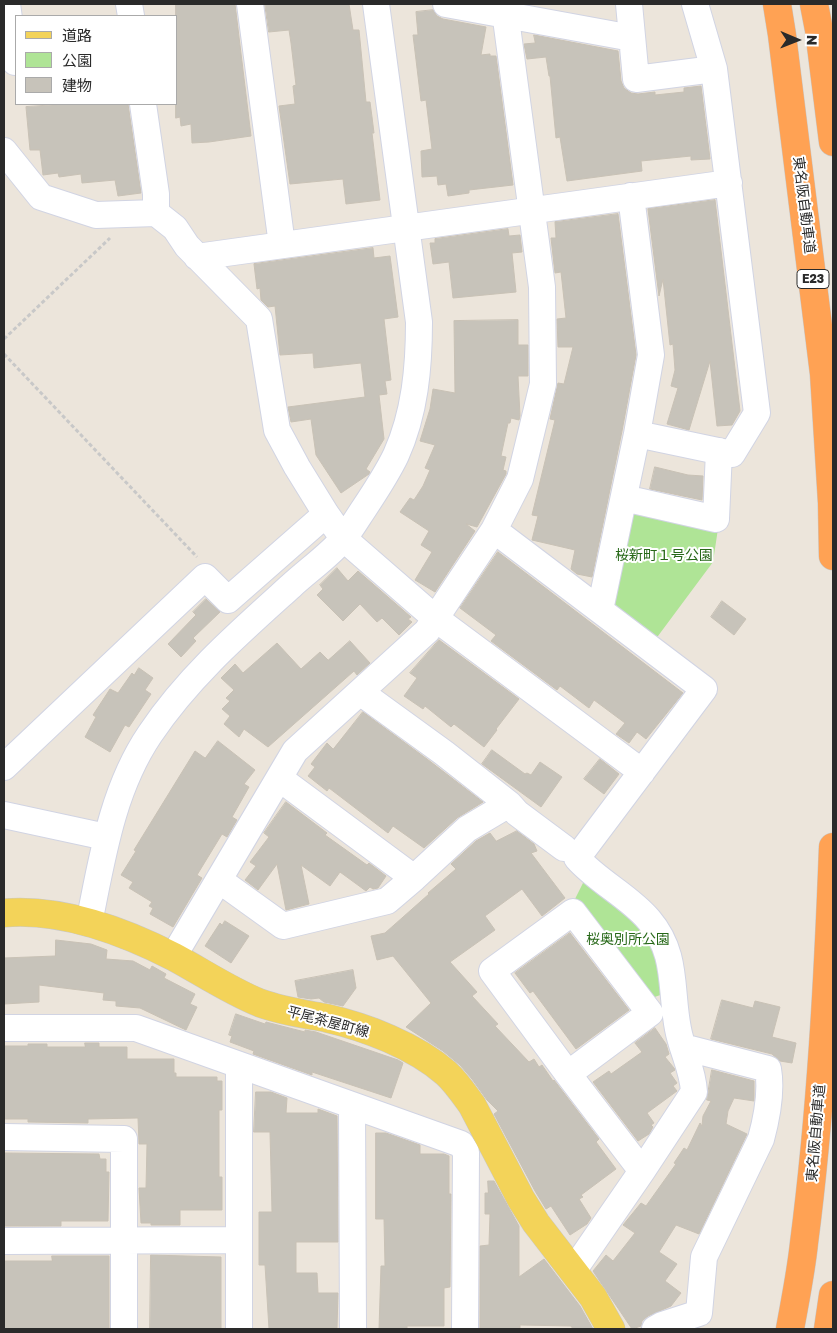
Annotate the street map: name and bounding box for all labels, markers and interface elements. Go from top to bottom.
legend [15,15,178,105]
north arrow [772,15,822,65]
text: 道路 [62,26,92,44]
text: N [804,35,821,46]
text: 公園 [62,51,92,69]
text: 建物 [62,76,92,94]
street label: 東名阪自動車道 [790,155,818,255]
road number: E23 [797,270,829,288]
park label: 桜新町１号公園 [615,548,713,564]
park label: 桜奥別所公園 [586,932,670,948]
street label: 平尾茶屋町線 [285,1003,371,1041]
street label: 東名阪自動車道 [803,1083,829,1183]

